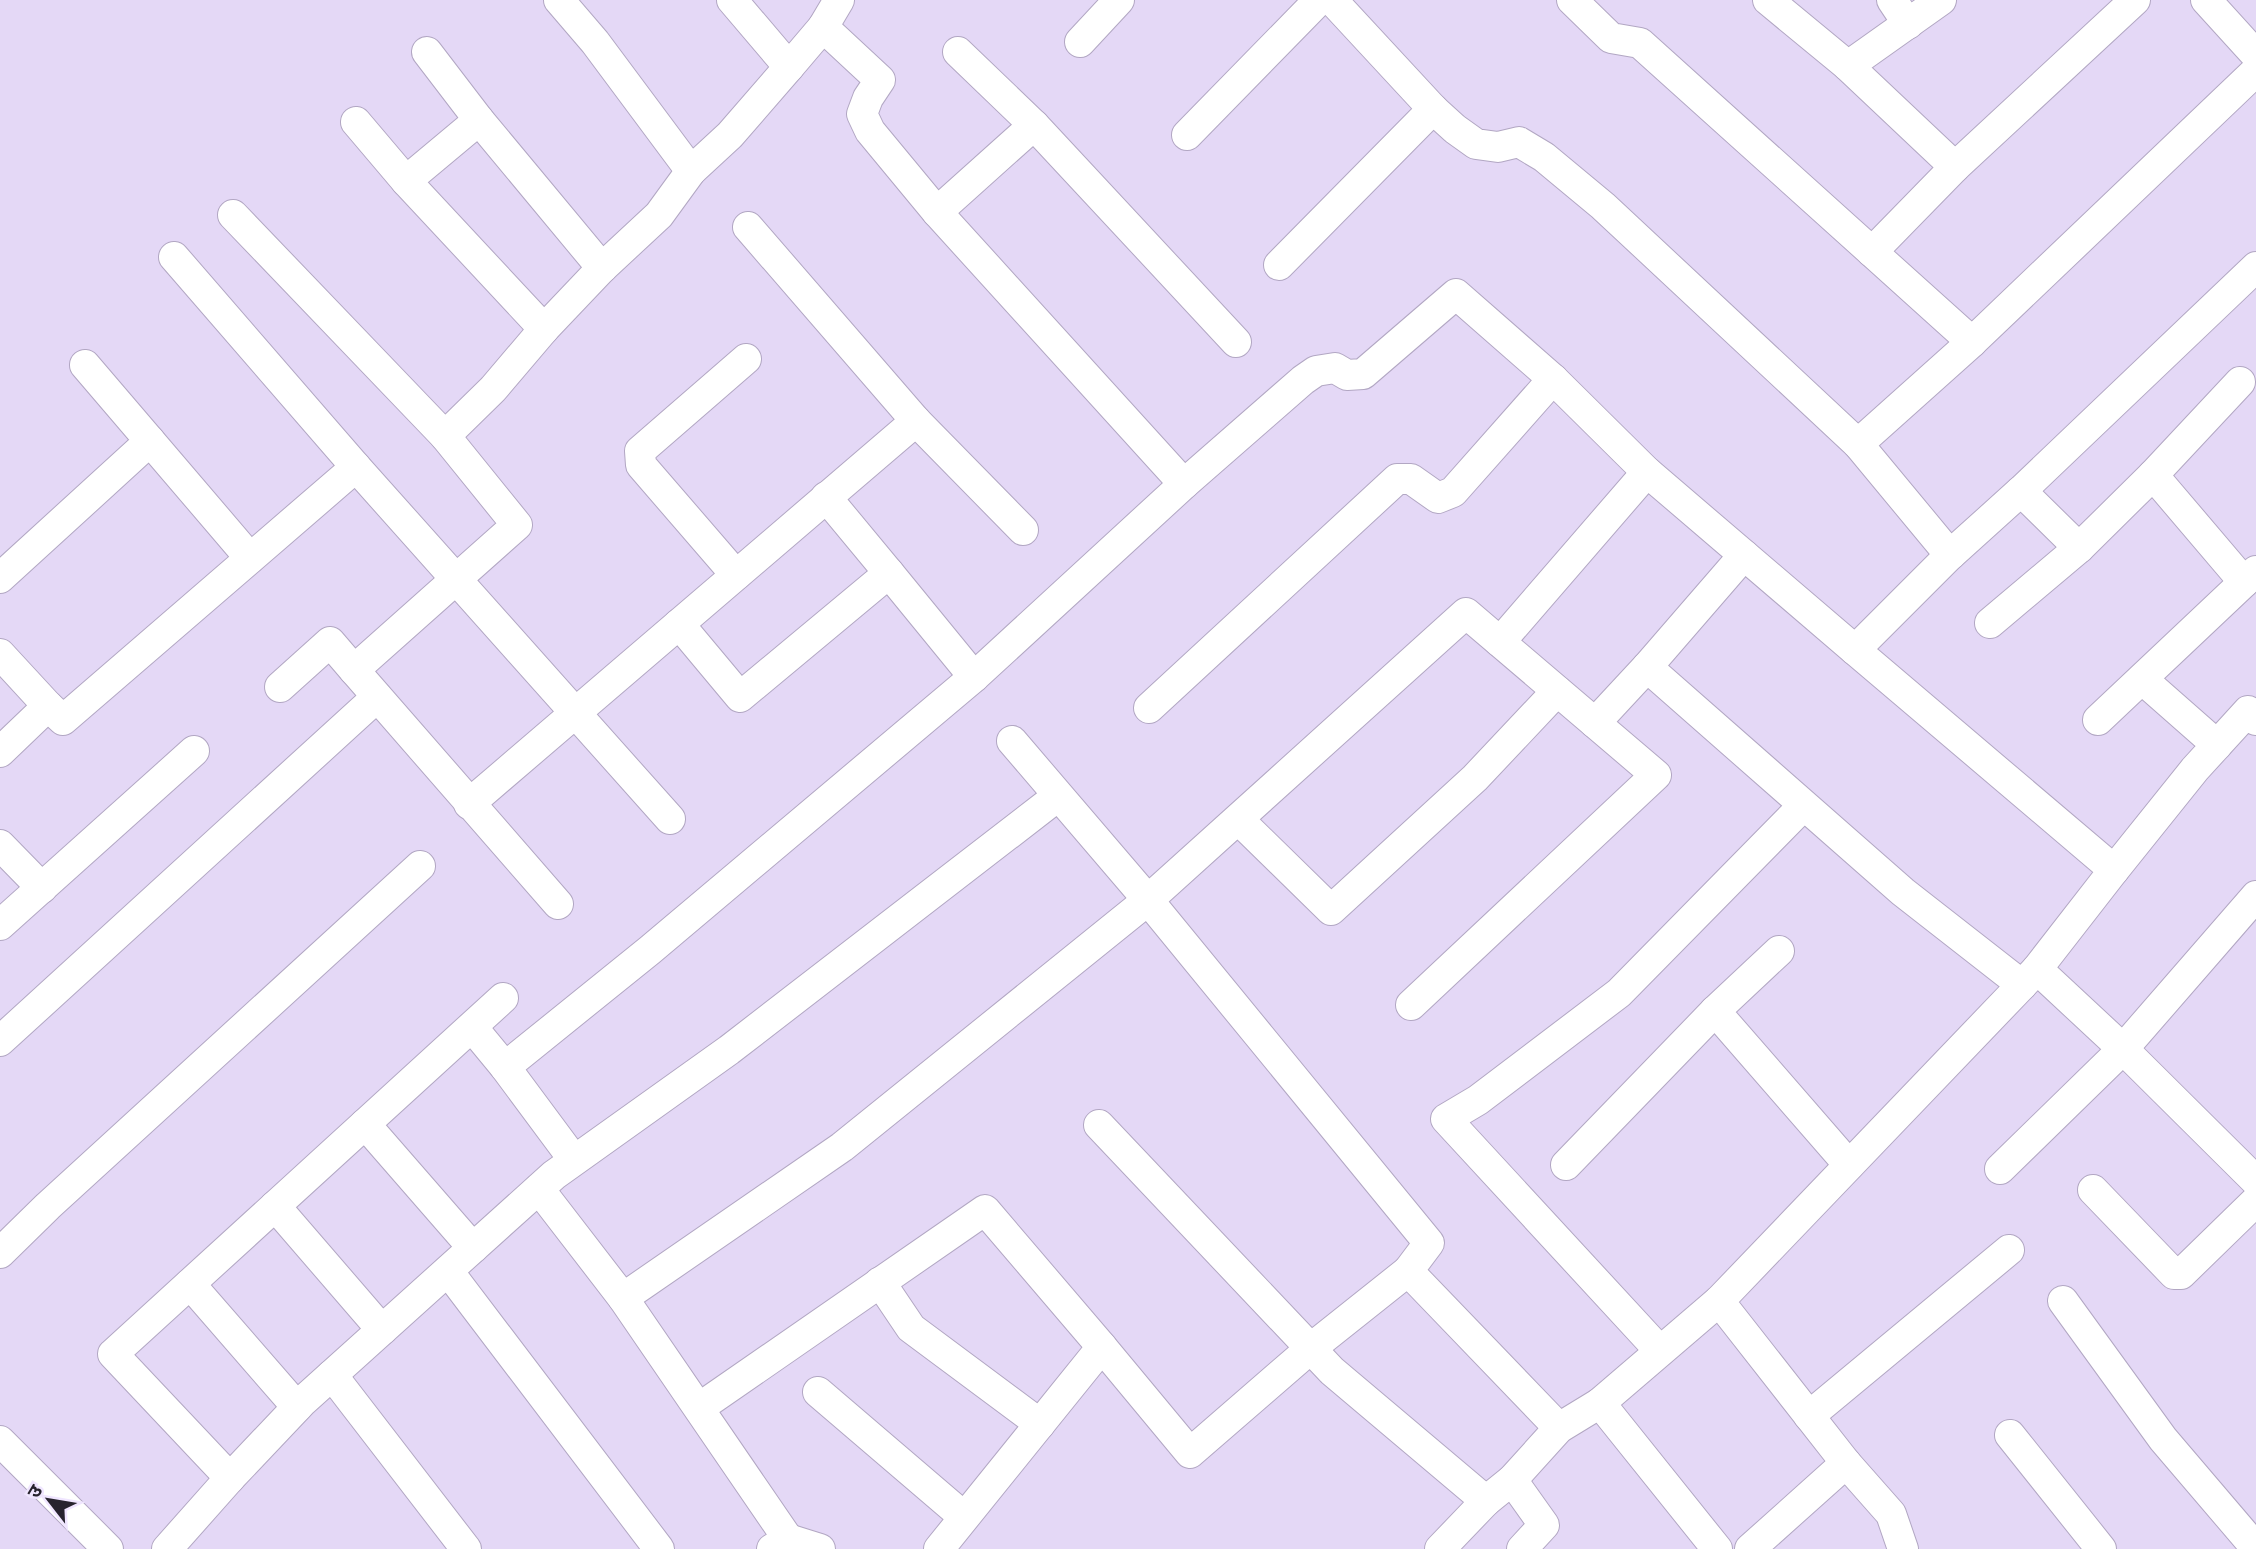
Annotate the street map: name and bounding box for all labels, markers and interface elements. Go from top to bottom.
north arrow [14,1465,84,1535]
text: उ [22,1480,48,1502]

